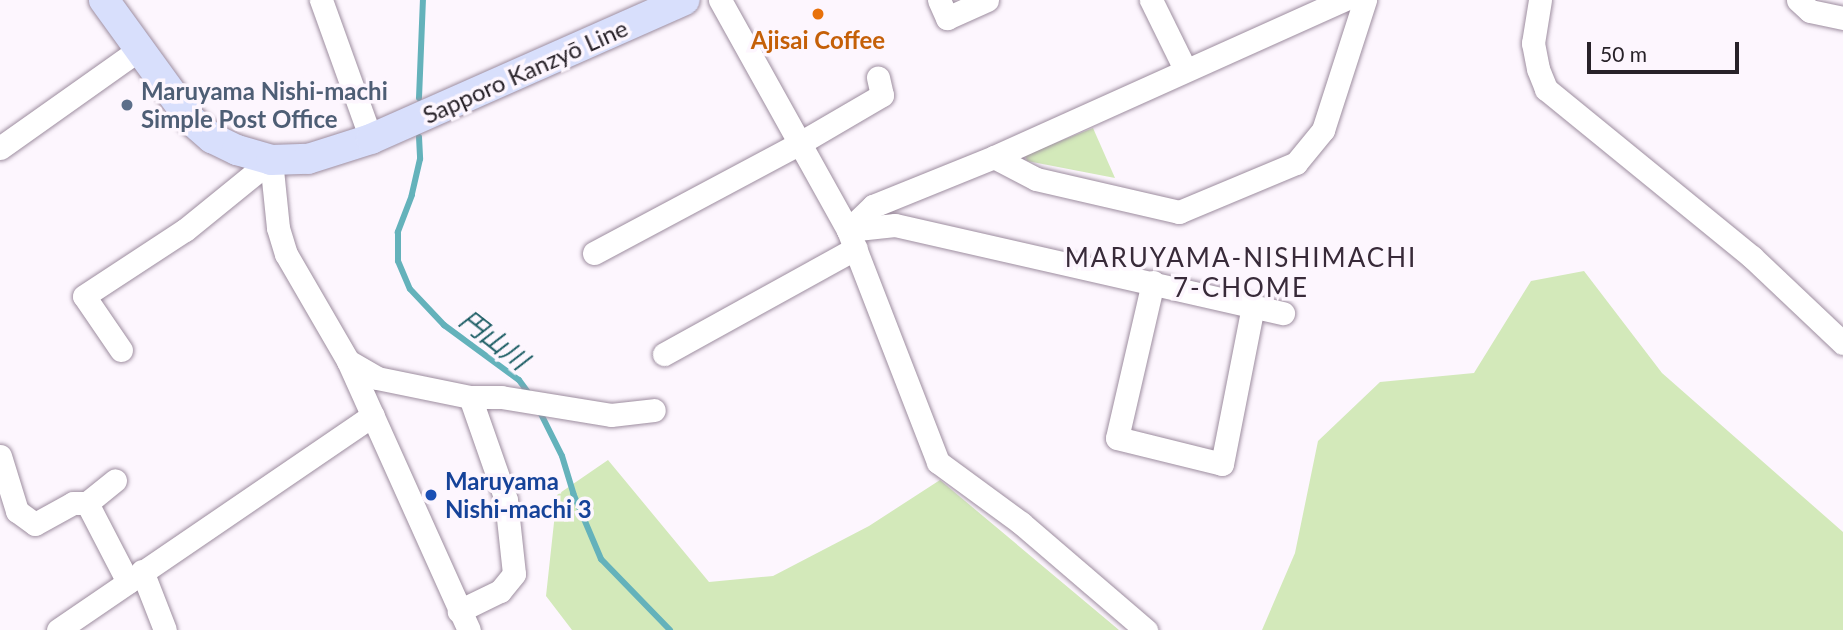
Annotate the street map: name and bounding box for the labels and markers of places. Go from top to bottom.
marker: Ajisai Coffee [810,6,826,22]
place label: Ajisai Coffee [751,26,885,54]
place label: Maruyama Nishi-machi Simple Post Office [141,77,388,133]
marker: Maruyama Nishi-machi Simple Post Office [119,97,135,113]
place label: Maruyama Nishi-machi 3 [445,467,592,523]
marker: Maruyama Nishi-machi 3 [423,487,439,503]

